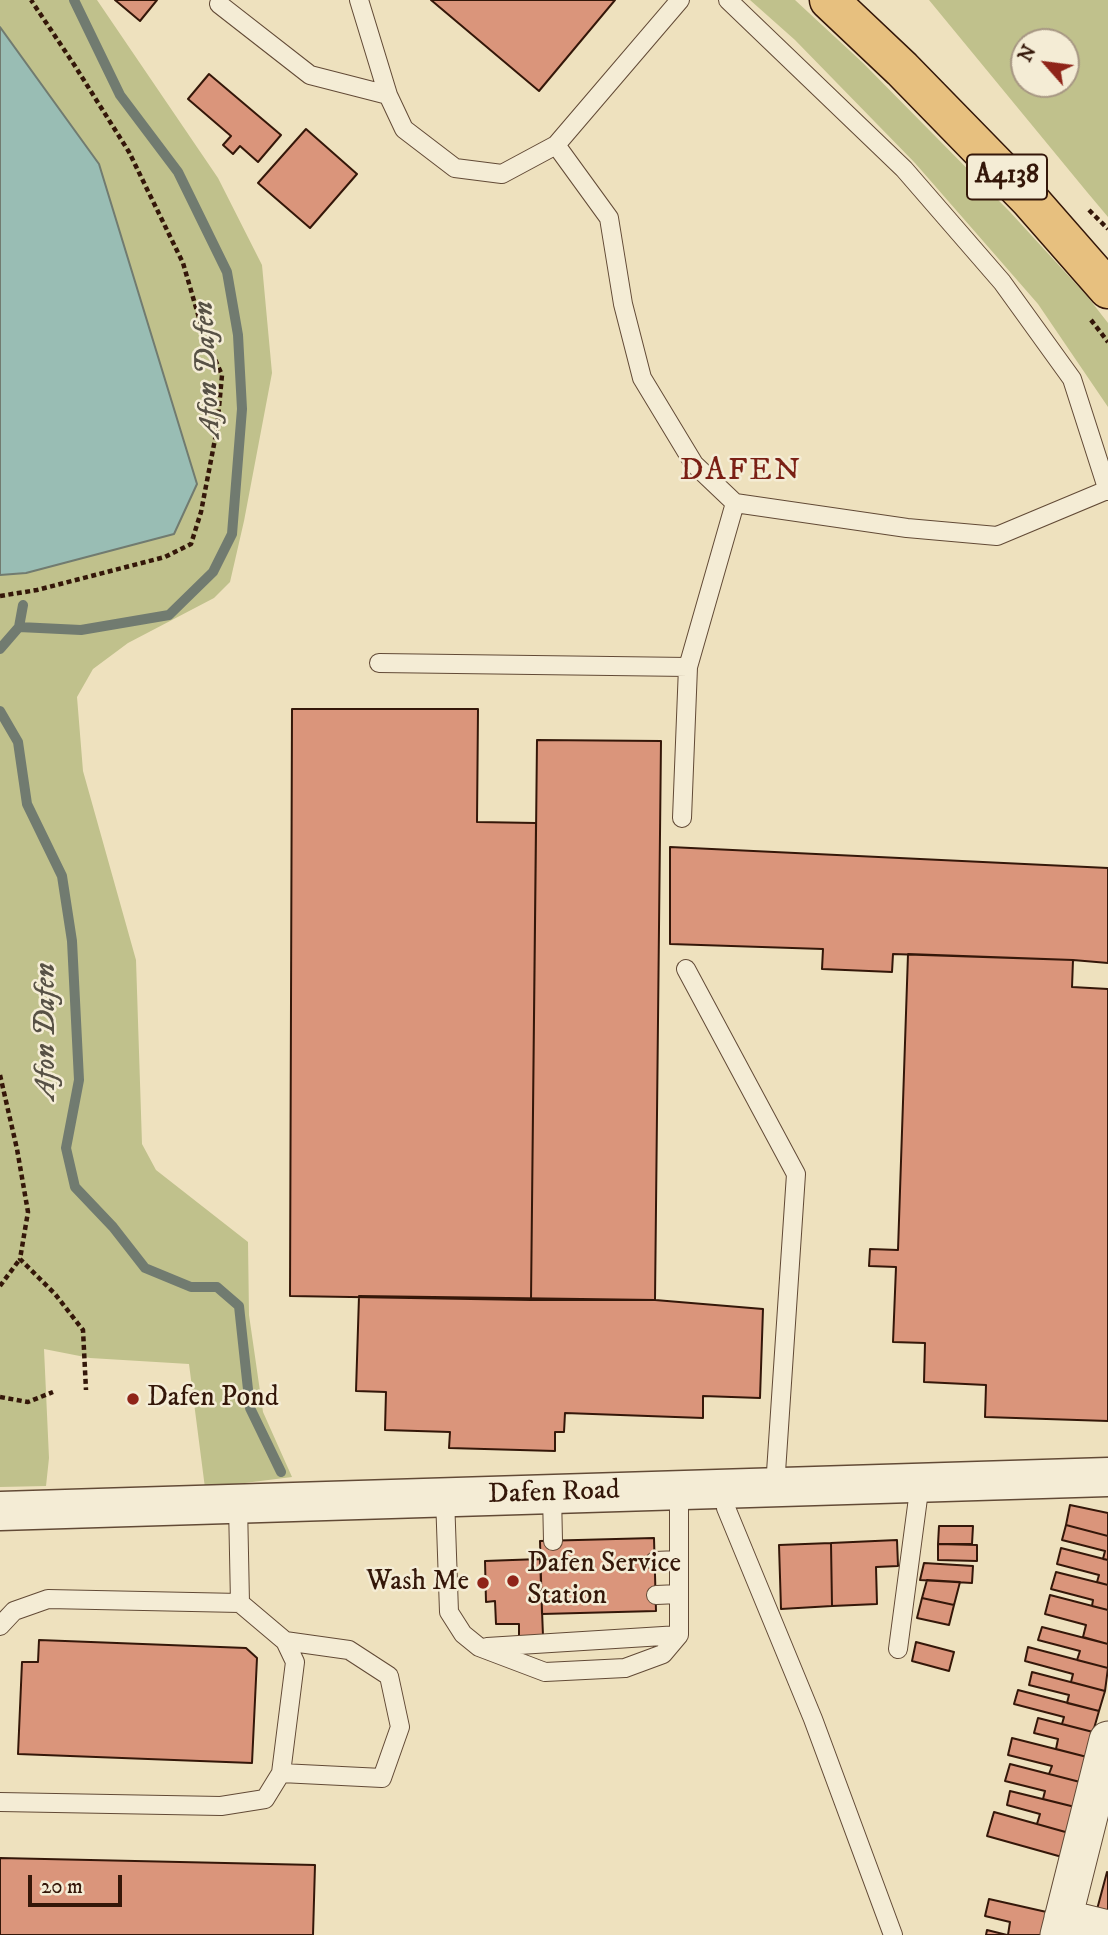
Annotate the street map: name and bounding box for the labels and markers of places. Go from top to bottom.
place label: Dafen Pond [147,1382,279,1416]
marker: Dafen Pond [125,1391,141,1407]
place label: Dafen Service Station [527,1548,681,1614]
place label: Wash Me [366,1566,469,1600]
marker: Dafen Service Station [505,1573,521,1589]
marker: Wash Me [475,1575,491,1591]

